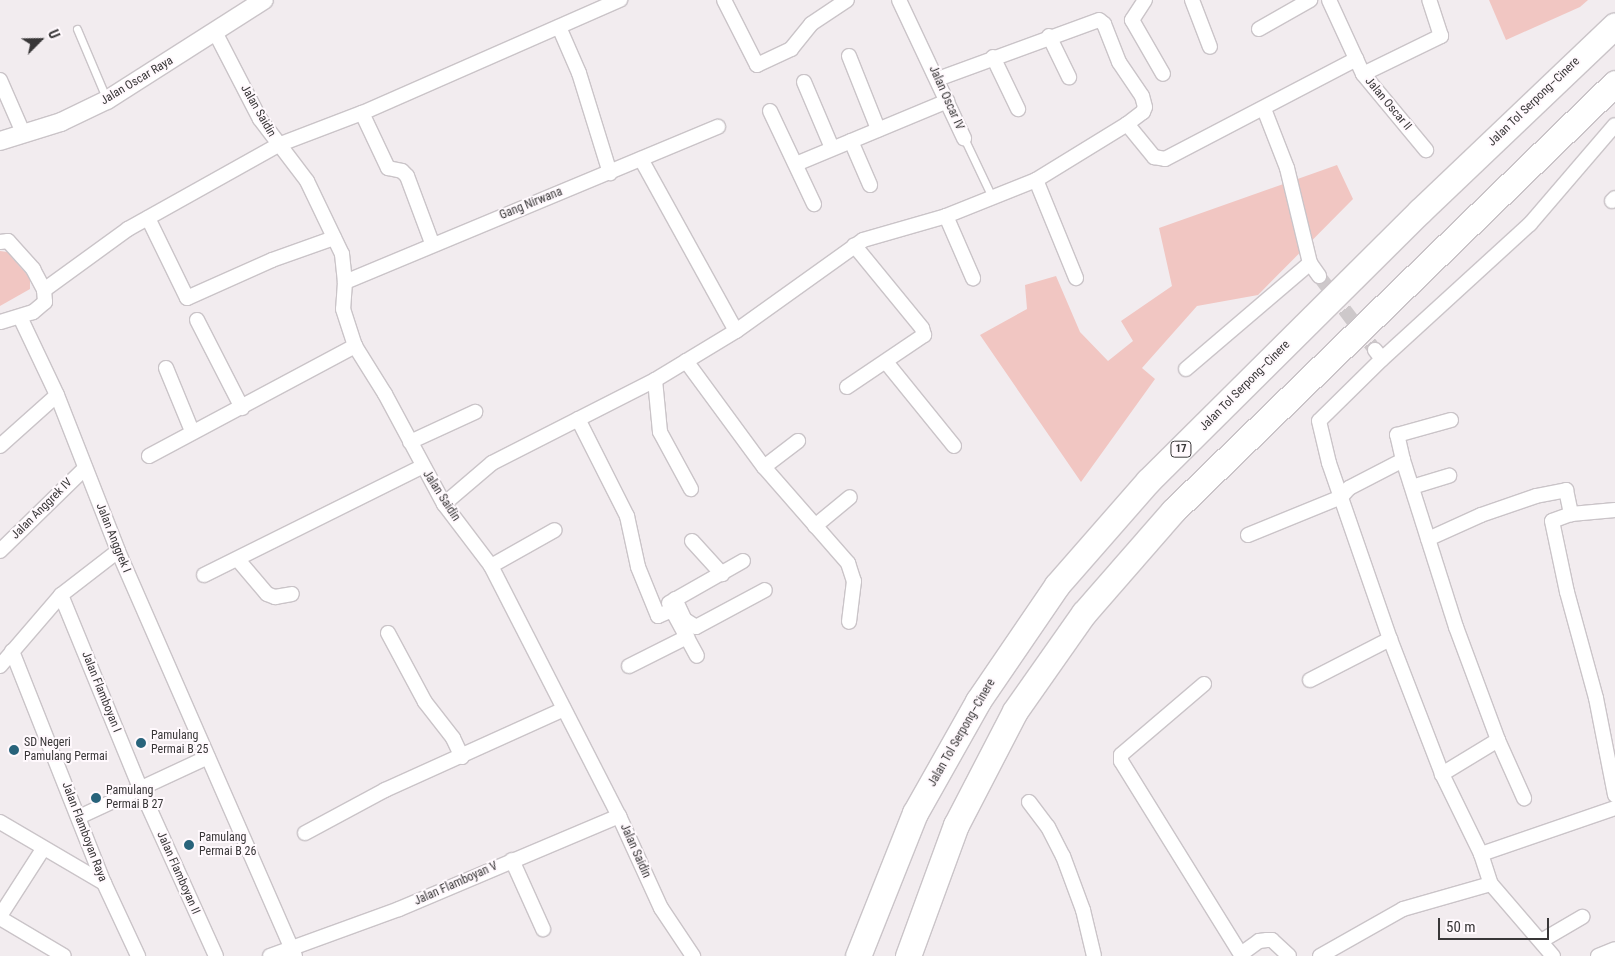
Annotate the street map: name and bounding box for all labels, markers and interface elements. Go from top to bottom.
north arrow [15,15,65,65]
text: U [45,27,63,41]
street label: Jalan Oscar Raya [98,54,176,108]
street label: Jalan Tol Serpong–Cinere [1485,54,1583,150]
street label: Jalan Oscar IV [925,64,967,132]
street label: Jalan Oscar II [1362,74,1414,134]
street label: Jalan Saidin [237,82,279,140]
street label: Gang Nirwana [498,185,564,223]
street label: Jalan Tol Serpong–Cinere [1197,338,1293,434]
road number: 17 [1170,440,1192,458]
street label: Jalan Saidin [419,468,463,524]
street label: Jalan Anggrek IV [9,476,75,542]
street label: Jalan Anggrek I [93,501,133,575]
street label: Jalan Flamboyan I [78,649,124,735]
street label: Jalan Tol Serpong–Cinere [925,677,999,789]
place label: Pamulang Permai B 25 [151,729,208,757]
place label: SD Negeri Pamulang Permai [24,736,108,764]
marker: Pamulang Permai B 25 [135,737,147,749]
marker: SD Negeri Pamulang Permai [8,744,20,756]
street label: Jalan Flamboyan Raya [58,780,110,884]
place label: Pamulang Permai B 27 [106,784,163,812]
marker: Pamulang Permai B 27 [90,792,102,804]
street label: Jalan Saidin [617,822,653,880]
street label: Jalan Flamboyan II [153,829,203,917]
place label: Pamulang Permai B 26 [199,831,256,859]
marker: Pamulang Permai B 26 [183,839,195,851]
street label: Jalan Flamboyan V [412,859,500,909]
scale bar [1440,908,1551,940]
text: 50 m [1446,918,1476,936]

